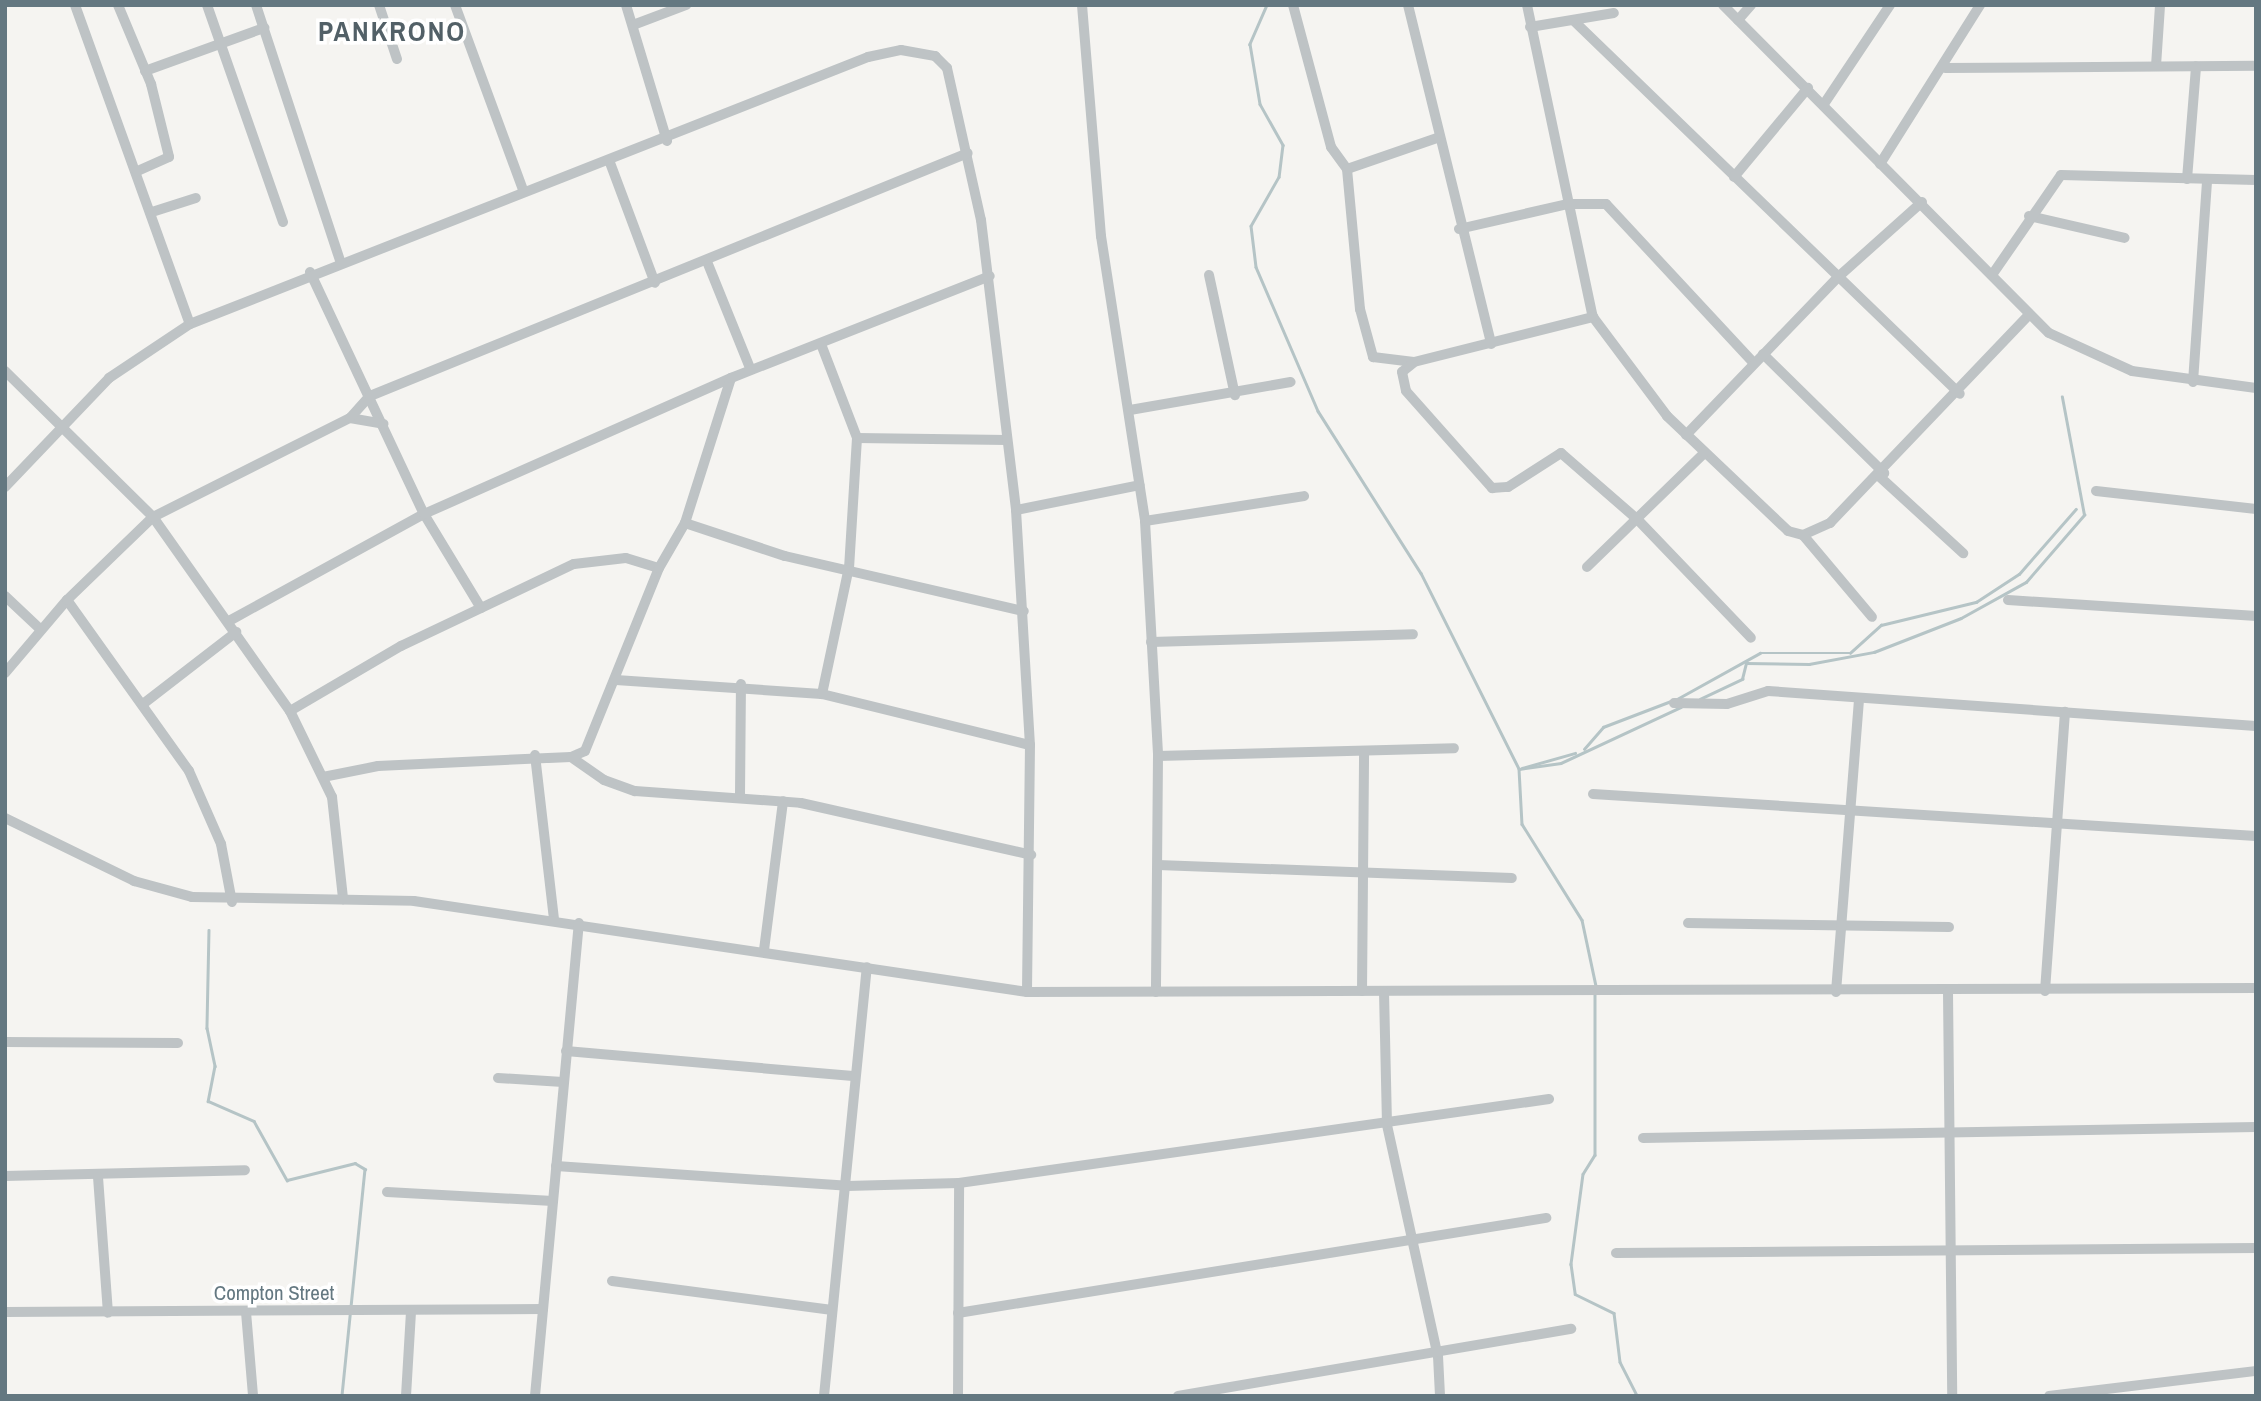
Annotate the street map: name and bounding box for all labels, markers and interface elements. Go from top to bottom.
district label: PANKRONO [319,14,465,48]
street label: Compton Street [214,1280,334,1306]

